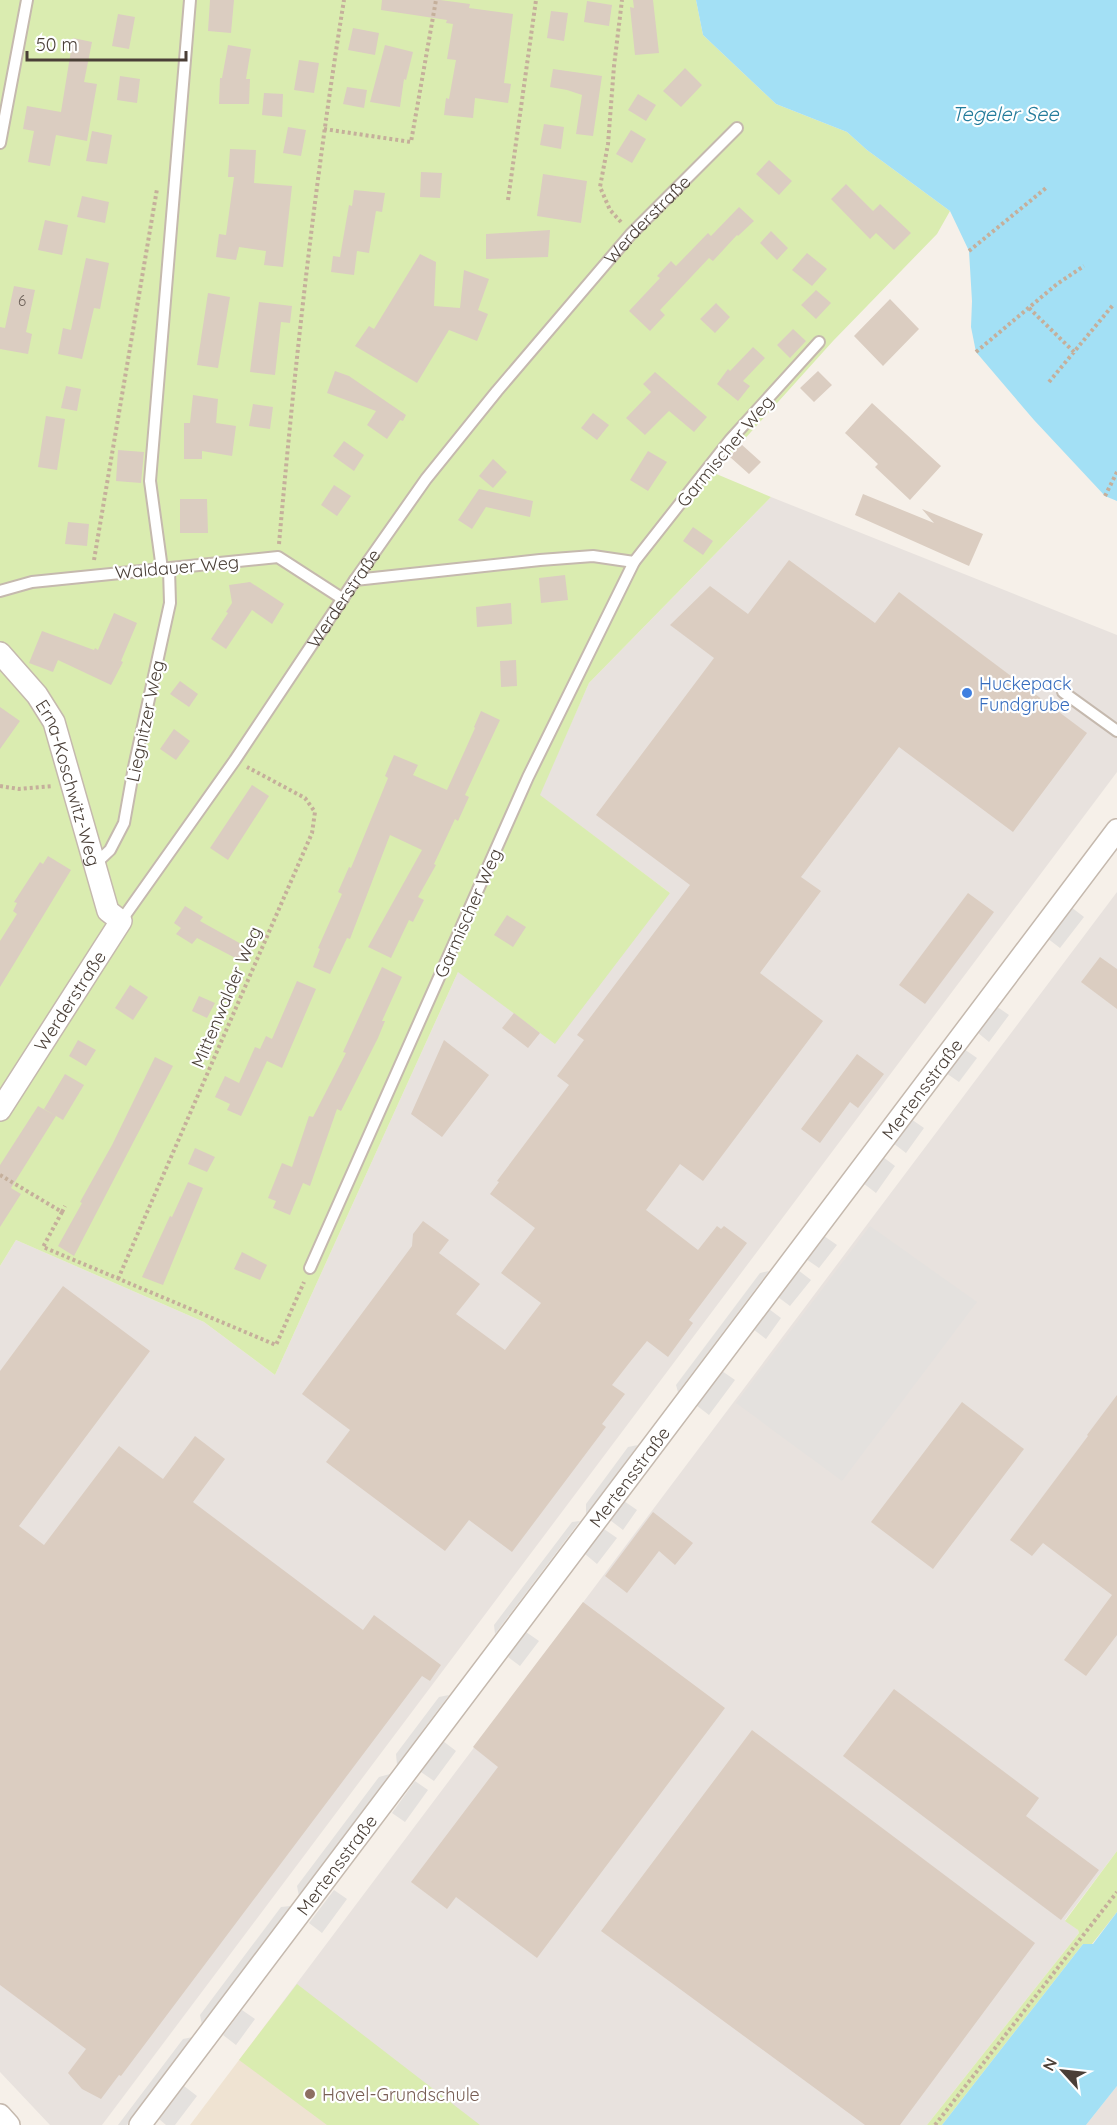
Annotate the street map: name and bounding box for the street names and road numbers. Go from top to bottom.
street label: Werderstraße [599,170,695,269]
street label: Garmischer Weg [671,390,779,512]
street label: Werderstraße [302,544,385,652]
street label: Waldauer Weg [114,550,240,584]
street label: Liegnitzer Weg [121,658,169,784]
street label: Erna-Koschwitz-Weg [31,695,106,868]
street label: Garmischer Weg [429,845,507,981]
street label: Mittenwalder Weg [186,923,266,1071]
street label: Werderstraße [29,946,111,1056]
street label: Mertensstraße [876,1034,967,1144]
street label: Mertensstraße [584,1422,674,1532]
street label: Mertensstraße [291,1810,382,1920]

